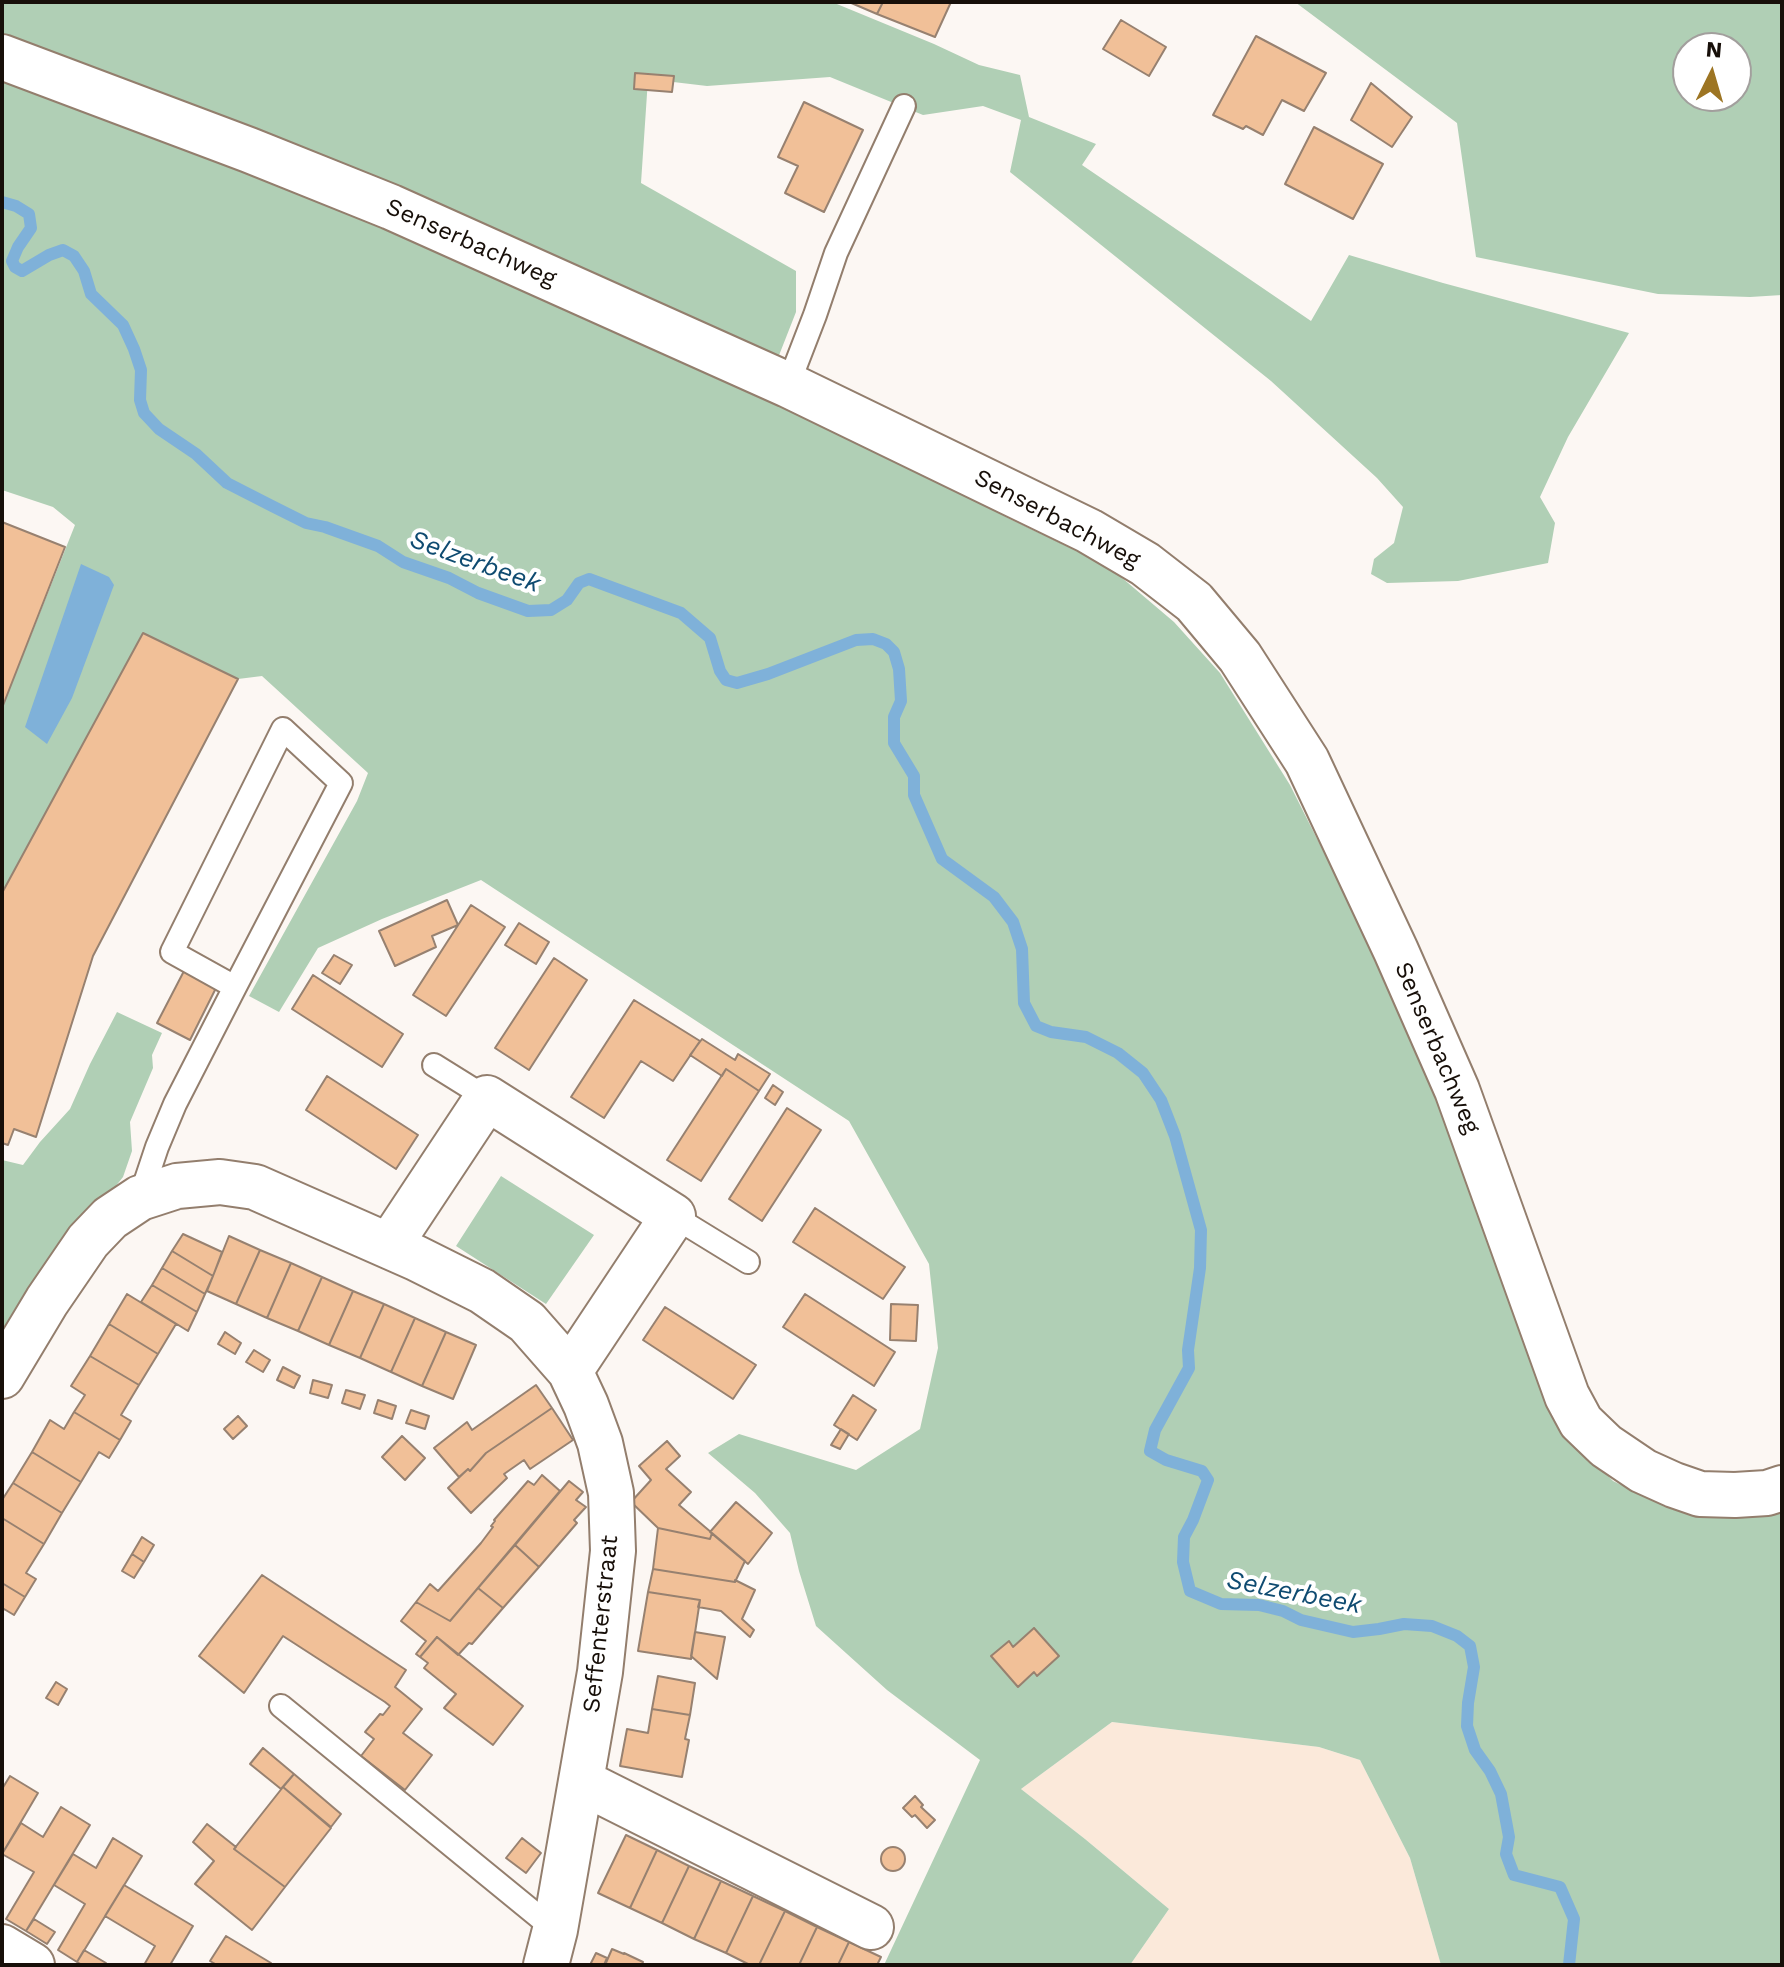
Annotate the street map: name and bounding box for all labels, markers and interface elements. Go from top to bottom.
north arrow [1672,32,1752,112]
text: N [1705,36,1723,63]
street label: Senserbachweg [381,193,561,293]
street label: Senserbachweg [969,463,1145,575]
water label: Selzerbeek [405,524,545,600]
street label: Senserbachweg [1388,958,1486,1138]
street label: Seffenterstraat [577,1534,625,1714]
water label: Selzerbeek [1224,1565,1364,1621]

